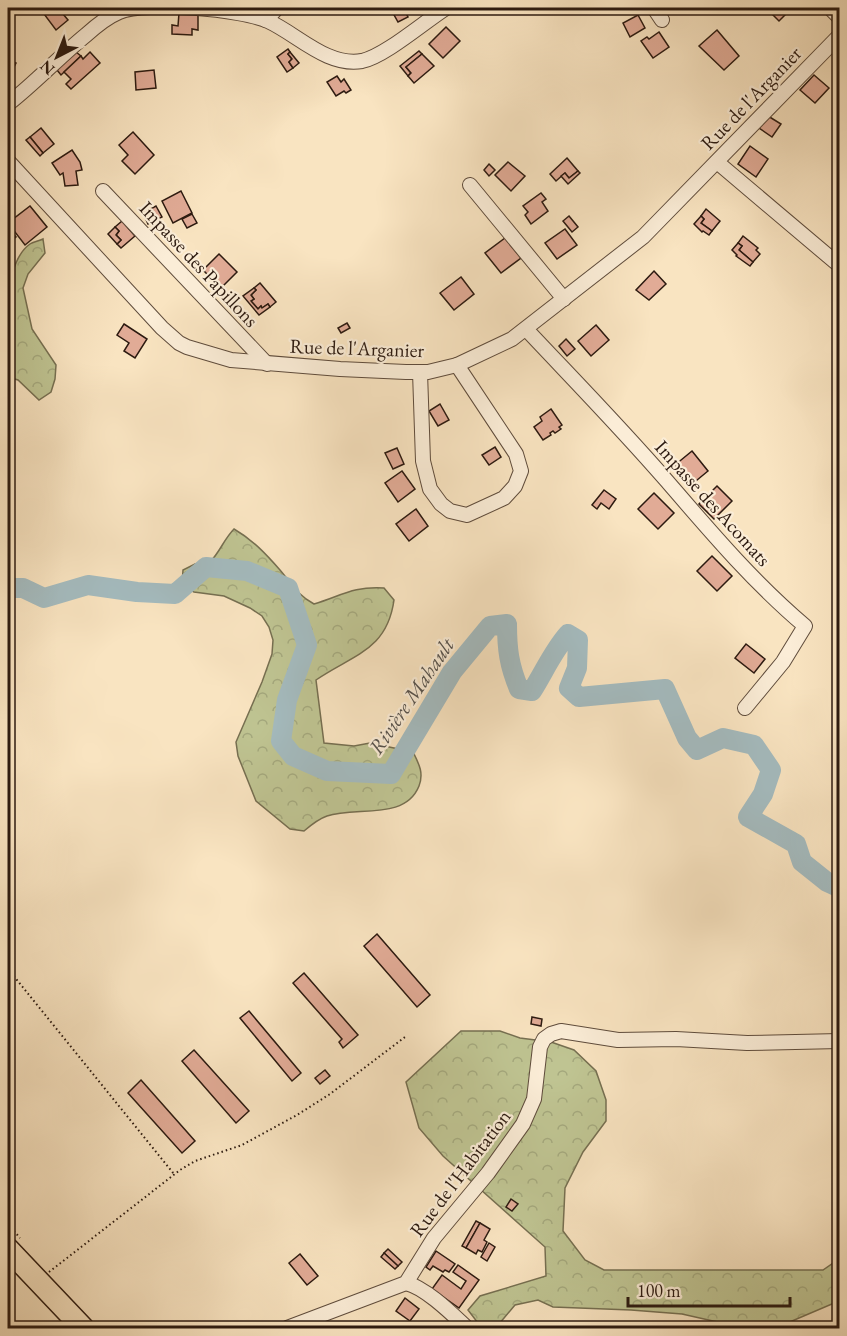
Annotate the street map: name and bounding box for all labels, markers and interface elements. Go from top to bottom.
north arrow [27,27,87,87]
street label: Rue de l'Arganier [695,40,807,155]
text: N [35,56,59,80]
street label: Impasse des Papillons [134,195,264,333]
street label: Rue de l'Arganier [289,333,425,363]
street label: Impasse des Acomats [649,434,777,572]
water label: Rivière Mahault [362,632,460,759]
street label: Rue de l'Habitation [404,1104,517,1242]
scale bar [628,1270,790,1308]
text: 100 m [637,1279,681,1302]

